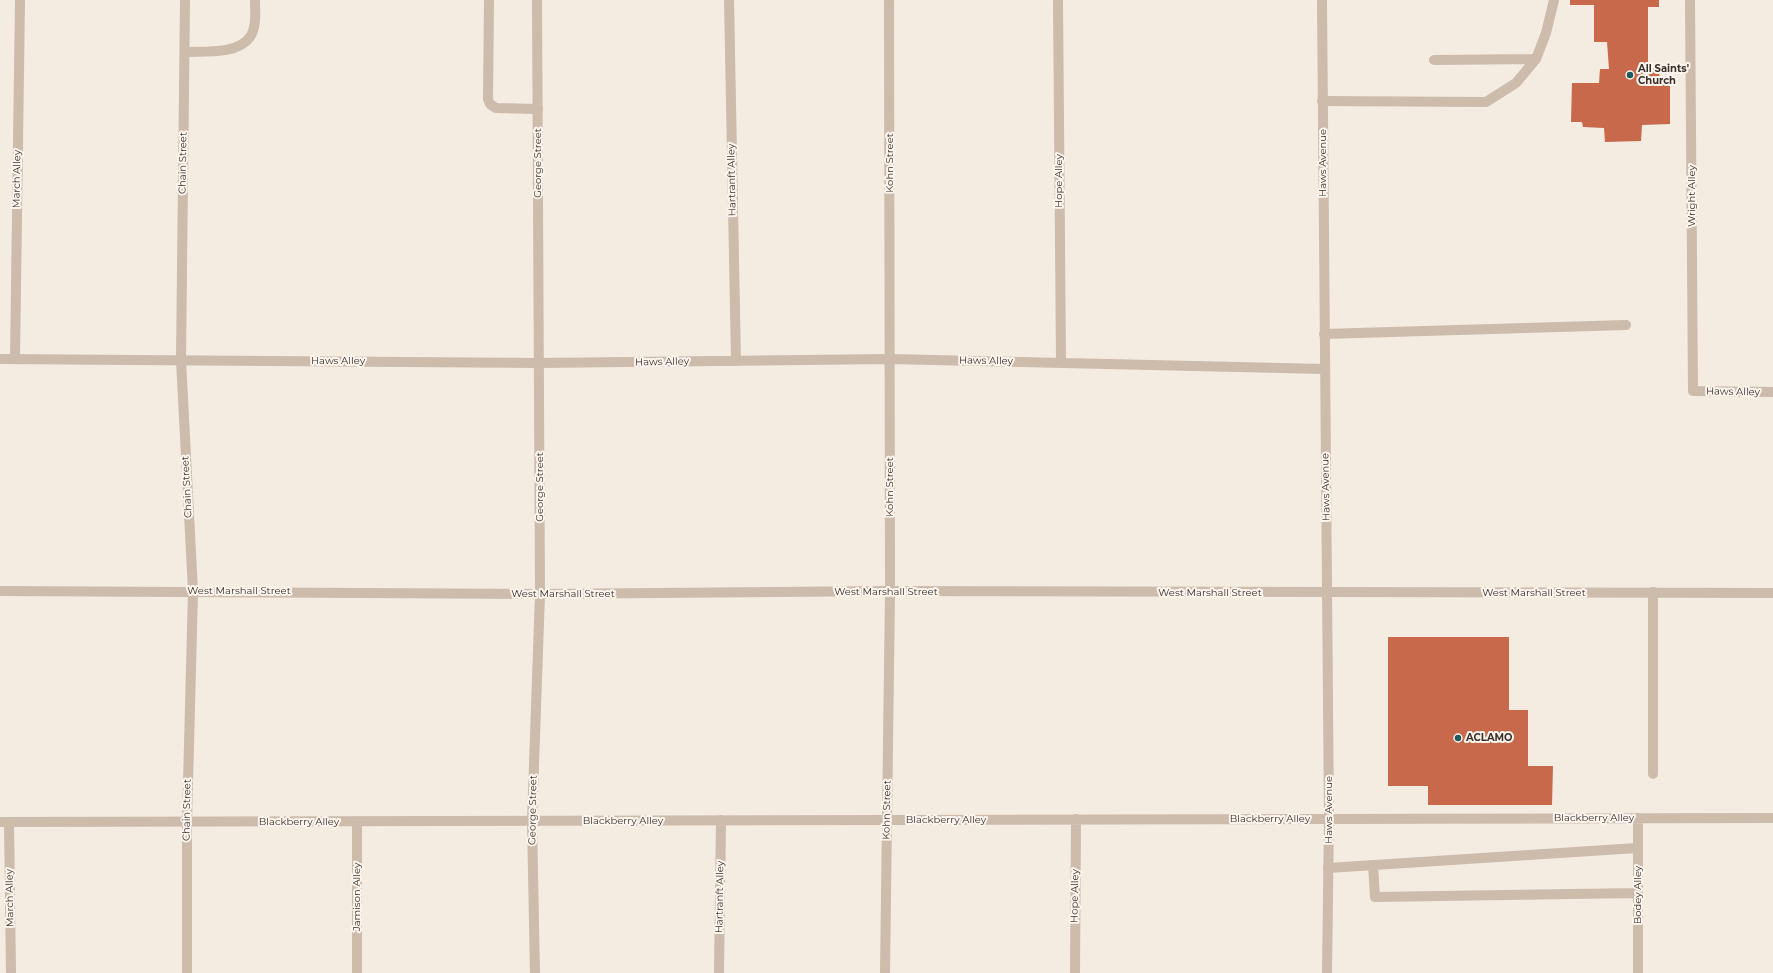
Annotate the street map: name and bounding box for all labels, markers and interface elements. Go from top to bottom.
place label: All Saints' Church [1638,63,1689,86]
marker: All Saints' Church [1625,70,1635,80]
street label: George Street [532,128,544,198]
street label: Haws Avenue [1317,129,1329,197]
street label: Chain Street [176,132,190,194]
street label: Kohn Street [884,133,896,193]
street label: Hartranft Alley [725,144,739,216]
street label: March Alley [10,150,24,208]
street label: Hope Alley [1053,154,1065,208]
street label: Wright Alley [1686,165,1698,227]
street label: Haws Alley [311,355,365,367]
street label: Haws Alley [959,355,1013,367]
street label: Haws Alley [635,356,689,368]
street label: Haws Alley [1706,386,1760,398]
street label: George Street [534,452,546,522]
street label: Haws Avenue [1319,453,1333,521]
street label: Chain Street [179,456,195,518]
street label: Kohn Street [884,457,896,517]
street label: West Marshall Street [187,585,291,597]
street label: West Marshall Street [834,586,938,598]
street label: West Marshall Street [1158,587,1262,599]
street label: West Marshall Street [1482,587,1586,599]
street label: West Marshall Street [511,588,615,600]
place label: ACLAMO [1466,732,1513,744]
marker: ACLAMO [1453,733,1463,743]
street label: George Street [526,775,540,845]
street label: Haws Avenue [1323,776,1335,844]
street label: Chain Street [180,779,194,841]
street label: Kohn Street [880,780,894,840]
street label: Blackberry Alley [1554,812,1634,824]
street label: Blackberry Alley [1230,813,1310,825]
street label: Blackberry Alley [906,814,986,826]
street label: Blackberry Alley [583,815,663,827]
street label: Blackberry Alley [259,816,339,828]
street label: Hartranft Alley [713,861,727,933]
street label: Jamison Alley [351,863,363,931]
street label: Bodey Alley [1632,866,1644,924]
street label: March Alley [3,869,17,927]
street label: Hope Alley [1069,869,1081,923]

